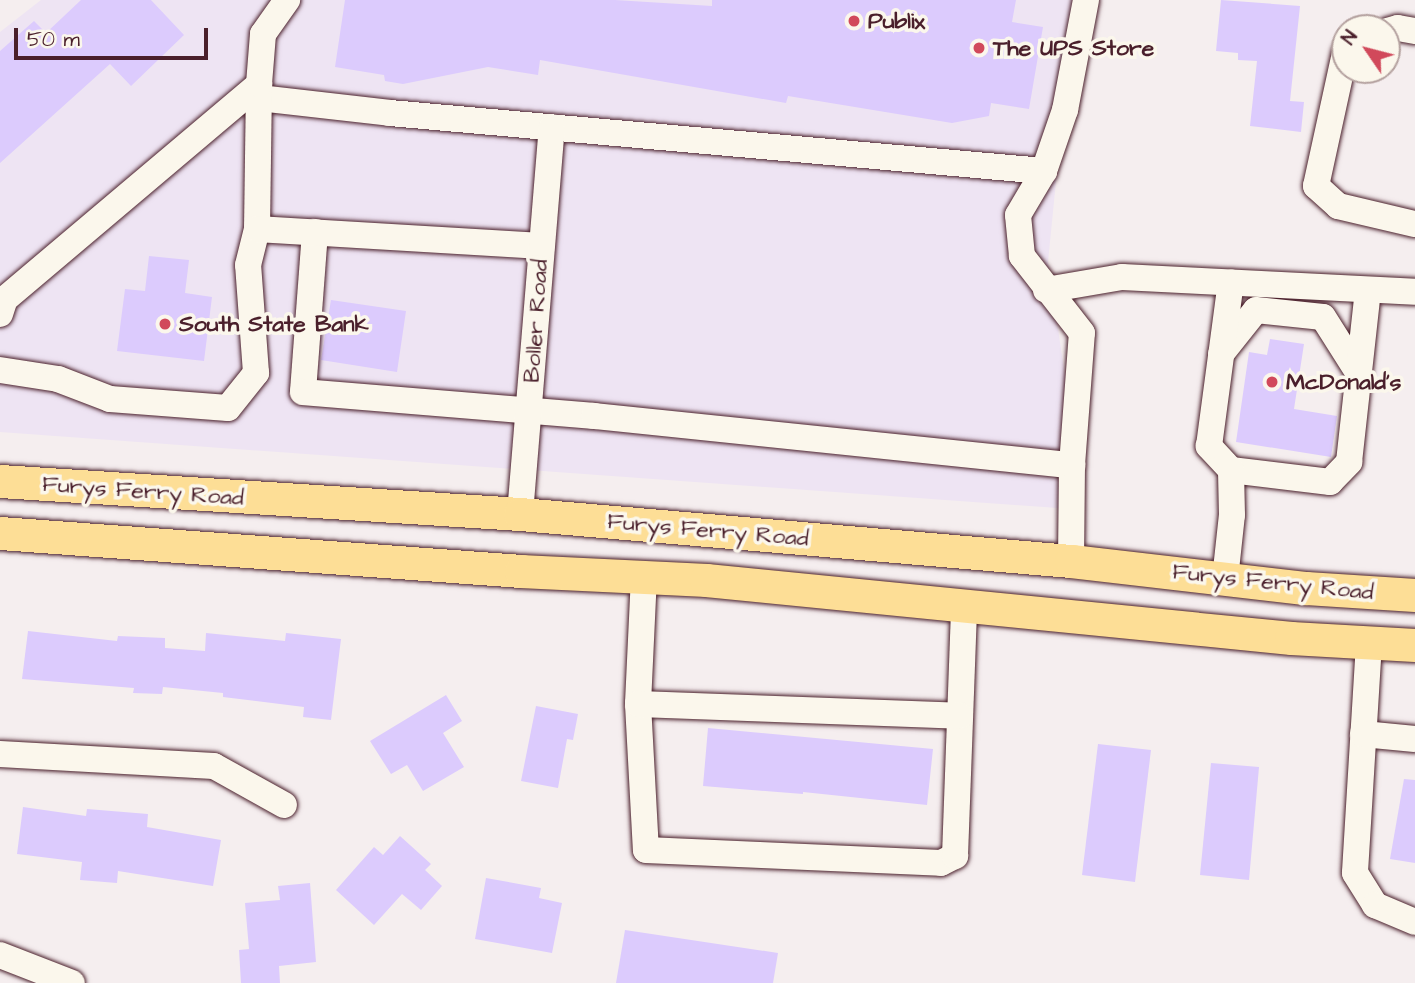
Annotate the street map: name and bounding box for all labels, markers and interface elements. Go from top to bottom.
place label: Publix [868,7,925,35]
marker: Publix [846,13,862,29]
scale bar [18,14,212,58]
north arrow [1331,14,1401,84]
text: 50 m [27,25,80,54]
text: N [1336,25,1364,50]
place label: The UPS Store [993,34,1154,62]
marker: The UPS Store [971,40,987,56]
street label: Boller Road [518,258,554,384]
place label: South State Bank [179,310,369,338]
marker: South State Bank [157,316,173,332]
place label: McDonald's [1286,368,1401,396]
marker: McDonald's [1264,374,1280,390]
street label: Furys Ferry Road [41,470,245,512]
street label: Furys Ferry Road [606,507,810,553]
street label: Furys Ferry Road [1171,558,1375,606]

